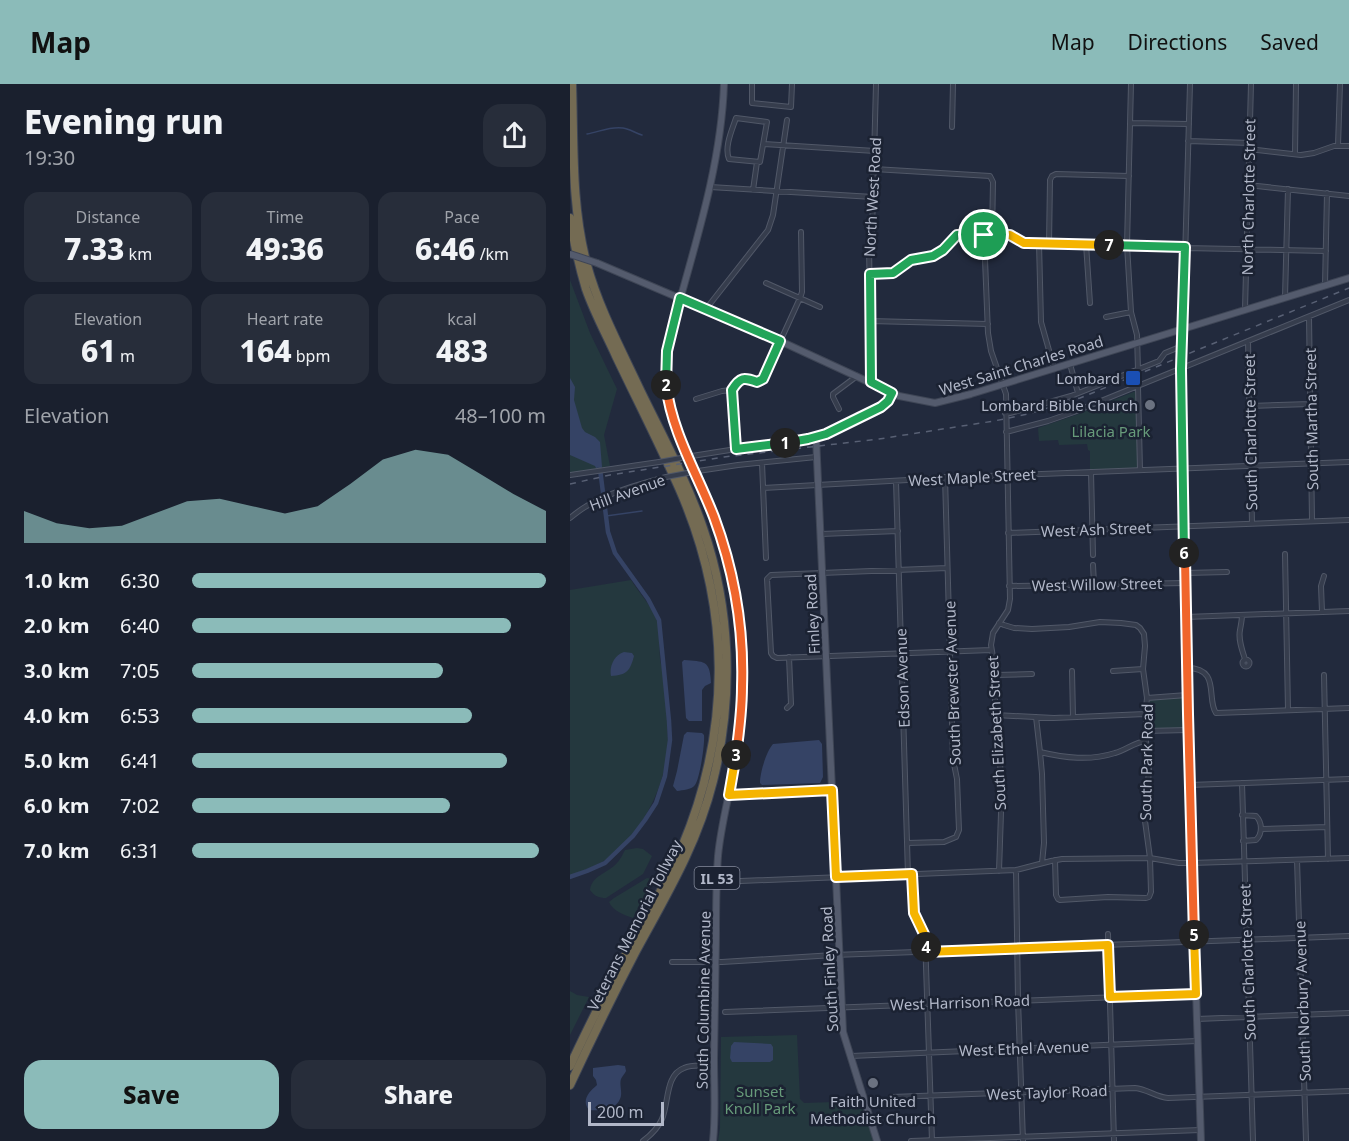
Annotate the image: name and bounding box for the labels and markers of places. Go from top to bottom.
pin [958,209,1009,260]
pin: 7 [1094,230,1124,260]
place label: Lombard [1056,368,1120,388]
marker: Lombard [1124,369,1142,387]
pin: 2 [651,370,681,400]
place label: Lombard Bible Church [981,395,1138,415]
marker: Lombard Bible Church [1143,398,1157,412]
pin: 1 [770,428,800,458]
pin: 6 [1169,538,1199,568]
pin: 3 [721,740,751,770]
pin: 5 [1179,920,1209,950]
pin: 4 [911,932,941,962]
marker: Faith United Methodist Church [866,1076,880,1090]
place label: Faith United Methodist Church [810,1091,936,1128]

